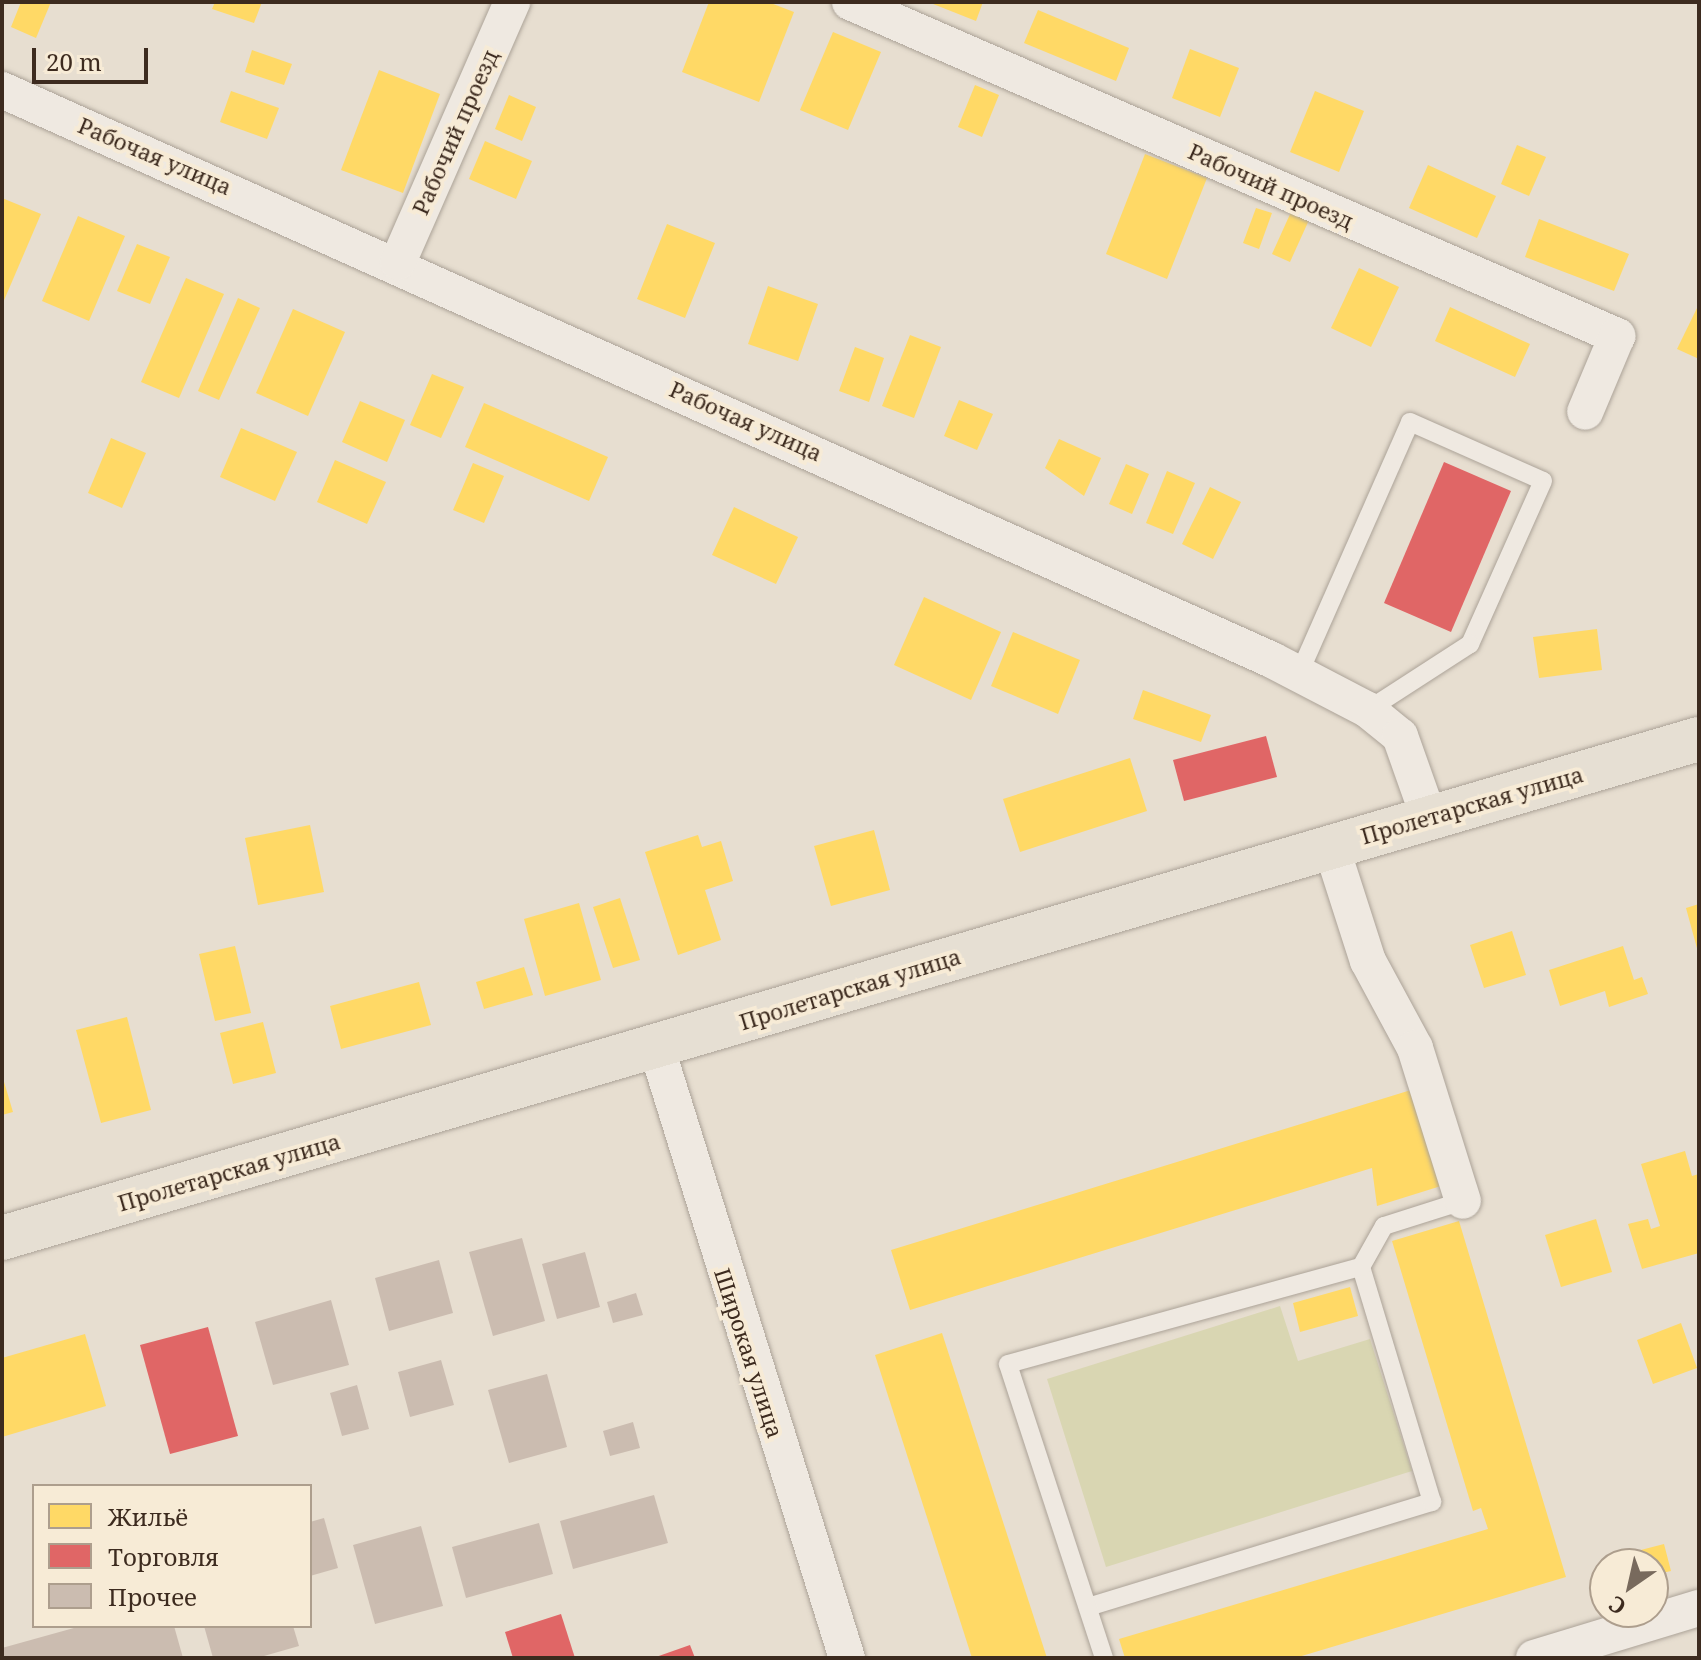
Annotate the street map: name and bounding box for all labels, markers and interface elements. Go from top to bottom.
scale bar [36,32,152,82]
text: 20 m [46,45,102,78]
street label: Рабочий проезд [407,45,503,219]
street label: Рабочая улица [74,112,236,200]
street label: Рабочий проезд [1184,138,1358,234]
street label: Рабочая улица [666,376,826,466]
street label: Пролетарская улица [1358,761,1586,849]
street label: Пролетарская улица [736,943,964,1035]
street label: Пролетарская улица [115,1128,343,1216]
street label: Широкая улица [709,1265,789,1441]
legend [32,1484,312,1628]
text: Жильё [108,1500,188,1533]
text: Торговля [108,1540,219,1573]
north arrow [1589,1548,1669,1628]
text: Прочее [108,1580,197,1613]
text: С [1602,1590,1631,1623]

